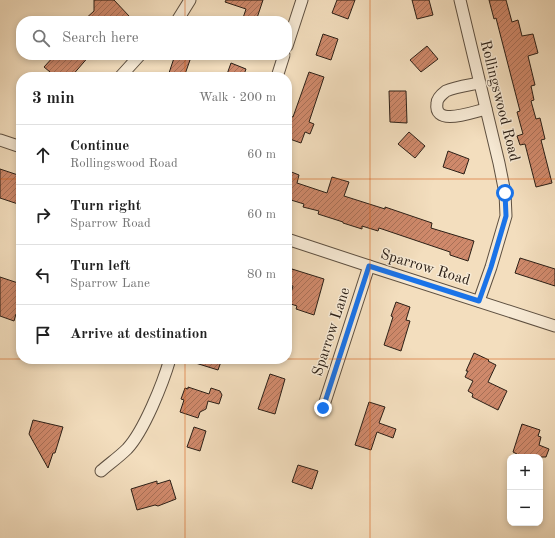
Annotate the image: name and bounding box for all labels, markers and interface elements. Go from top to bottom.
search box [16,16,292,60]
icon: search [30,27,52,49]
text: Search here [62,31,139,46]
street label: Rollingswood Road [477,39,521,163]
text: 3 min [32,90,75,107]
text: Walk · 200 m [199,91,276,104]
text: Continue [70,139,129,154]
icon: ahead [32,144,54,166]
text: 60 m [247,148,276,161]
text: Rollingswood Road [70,157,178,170]
route start [496,184,514,202]
text: Turn right [70,199,141,214]
icon: right [32,204,54,226]
text: 60 m [247,208,276,221]
text: Sparrow Road [70,217,151,230]
street label: Sparrow Road [378,247,472,289]
text: Turn left [70,259,130,274]
icon: left [32,264,54,286]
text: 80 m [247,268,276,281]
text: Sparrow Lane [70,277,150,290]
street label: Sparrow Lane [311,286,353,378]
icon: arrive [32,324,54,346]
text: Arrive at destination [70,327,208,342]
route end [314,399,332,417]
map controls [507,454,543,526]
button: + [507,454,543,490]
button: − [507,490,543,526]

